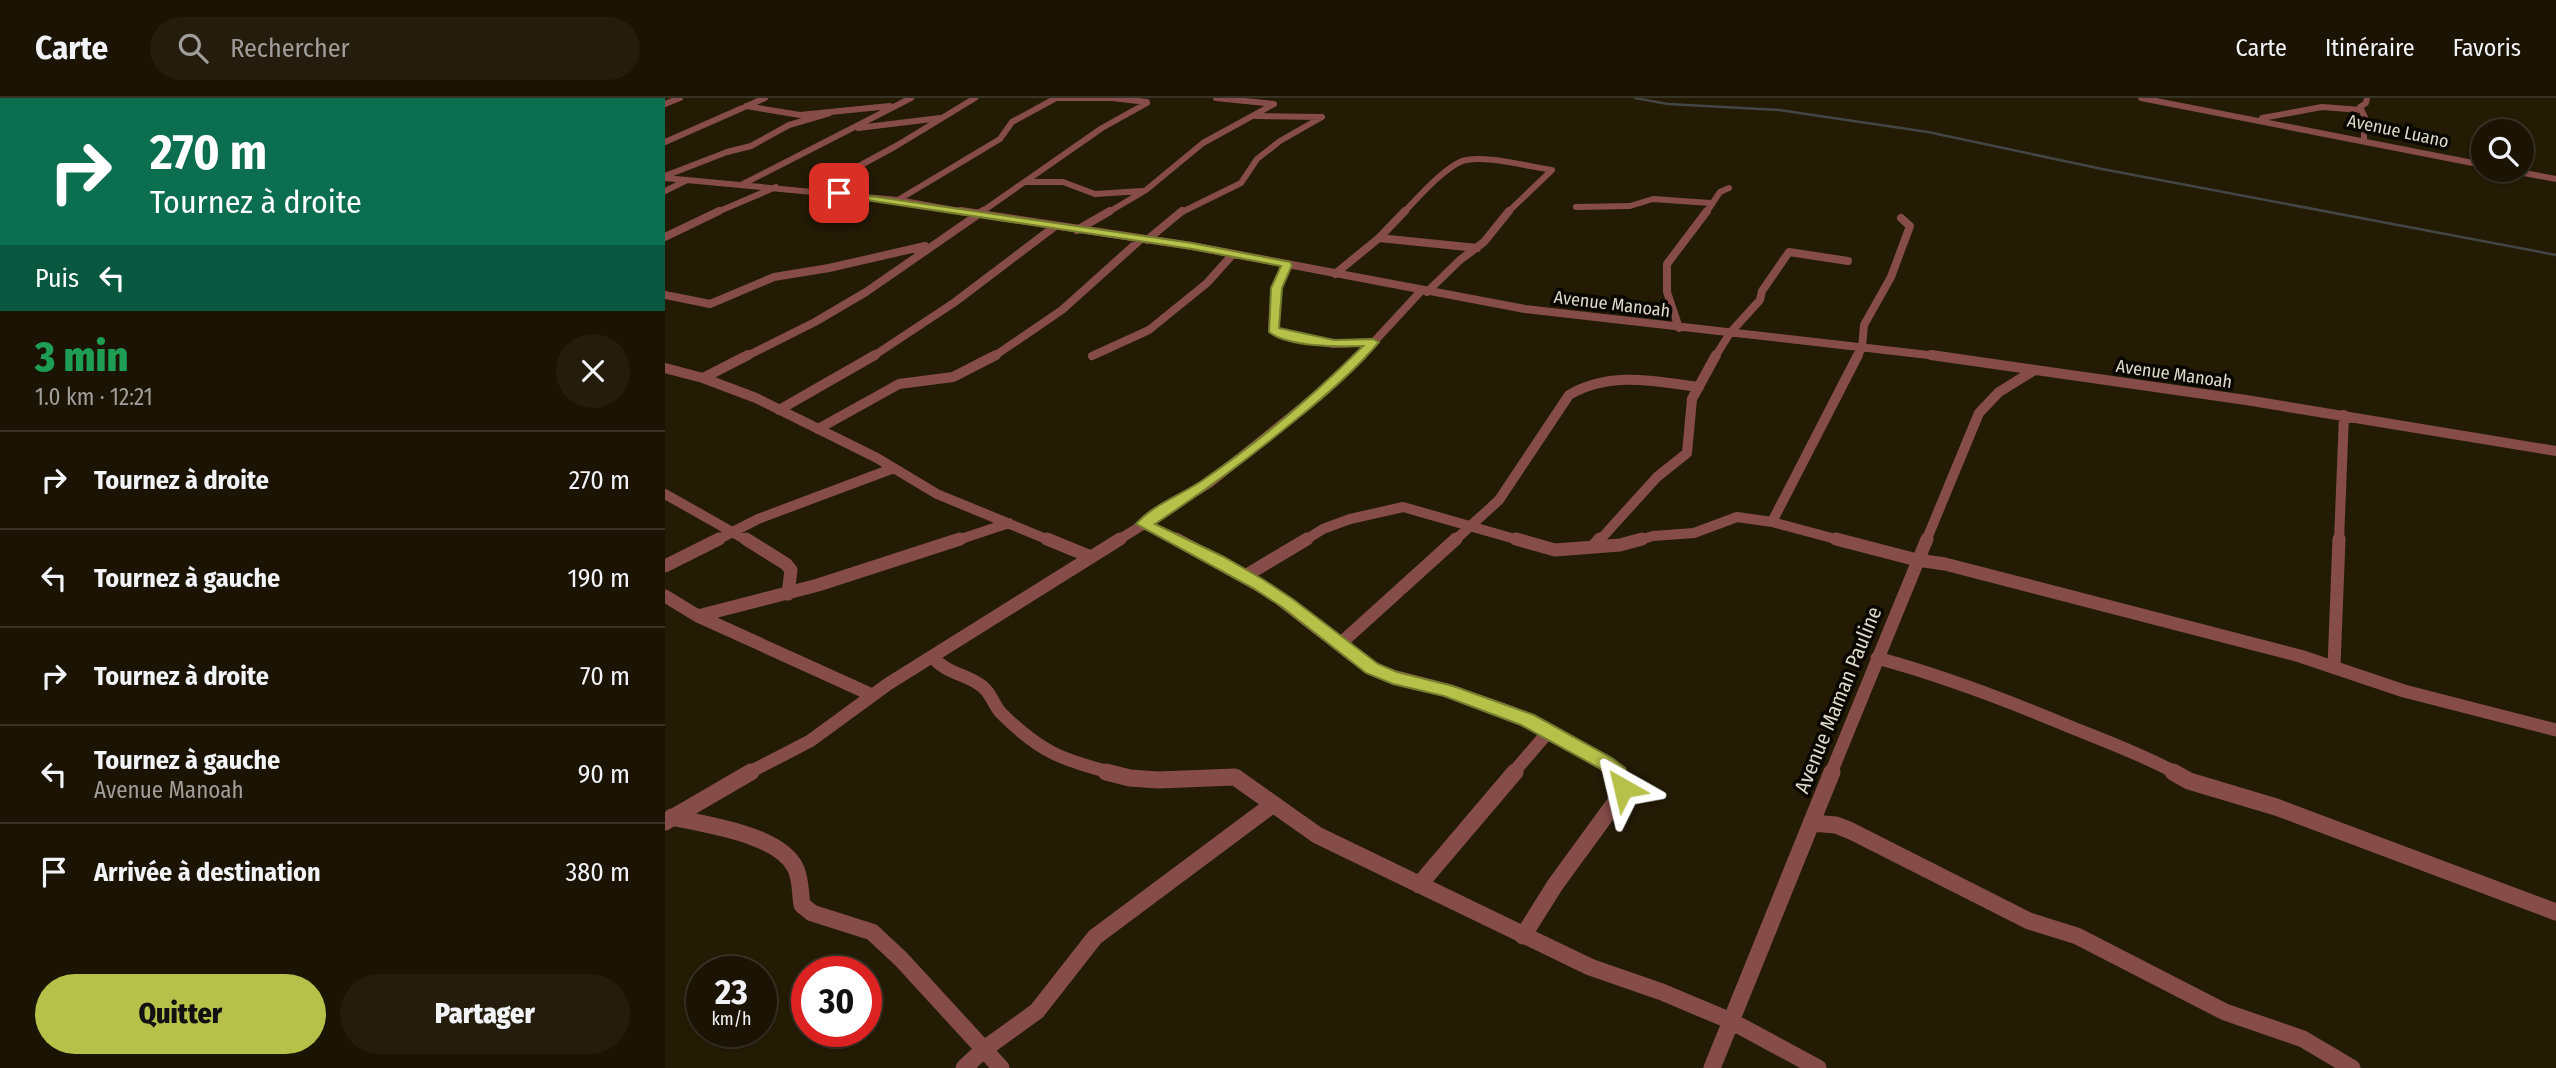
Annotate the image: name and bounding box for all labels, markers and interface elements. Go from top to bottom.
search box [150,17,640,80]
text: Carte [35,28,108,68]
icon: search [174,29,212,67]
text: Rechercher [230,33,350,64]
text: Carte [2236,34,2287,62]
text: Itinéraire [2325,34,2415,62]
text: Favoris [2453,34,2521,62]
street label: Avenue Luano [2345,110,2451,152]
map controls [2471,119,2534,182]
button: search [2471,119,2534,182]
text: 270 m [150,123,267,182]
icon: right [35,126,126,217]
pin [809,163,869,223]
icon: arrive [820,174,858,212]
text: Tournez à droite [150,183,362,221]
icon: left [93,259,131,297]
text: Puis [35,263,79,294]
street label: Avenue Manoah [1553,286,1671,322]
text: 3 min [35,332,128,382]
button: close [556,334,630,408]
street label: Avenue Manoah [2115,355,2233,393]
text: 1.0 km · 12:21 [35,383,153,411]
icon: right [35,461,73,499]
text: Tournez à droite [94,465,269,496]
text: 270 m [569,465,630,496]
icon: left [35,559,73,597]
text: Tournez à gauche [94,563,280,594]
text: 190 m [568,563,630,594]
street label: Avenue Maman Pauline [1789,603,1887,797]
icon: right [35,657,73,695]
text: Tournez à droite [94,661,269,692]
text: 70 m [580,661,630,692]
text: Tournez à gauche [94,745,280,776]
position arrow [1586,751,1660,825]
icon: left [35,755,73,793]
text: 90 m [578,759,630,790]
text: Avenue Manoah [94,776,244,804]
icon: arrive [35,853,73,891]
text: Arrivée à destination [94,857,321,888]
text: 380 m [566,857,630,888]
speed limit sign: 30 [791,956,882,1047]
text: 23 [715,971,748,1013]
button: Quitter [35,974,326,1054]
button: Partager [340,974,630,1054]
text: km/h [711,1008,752,1030]

